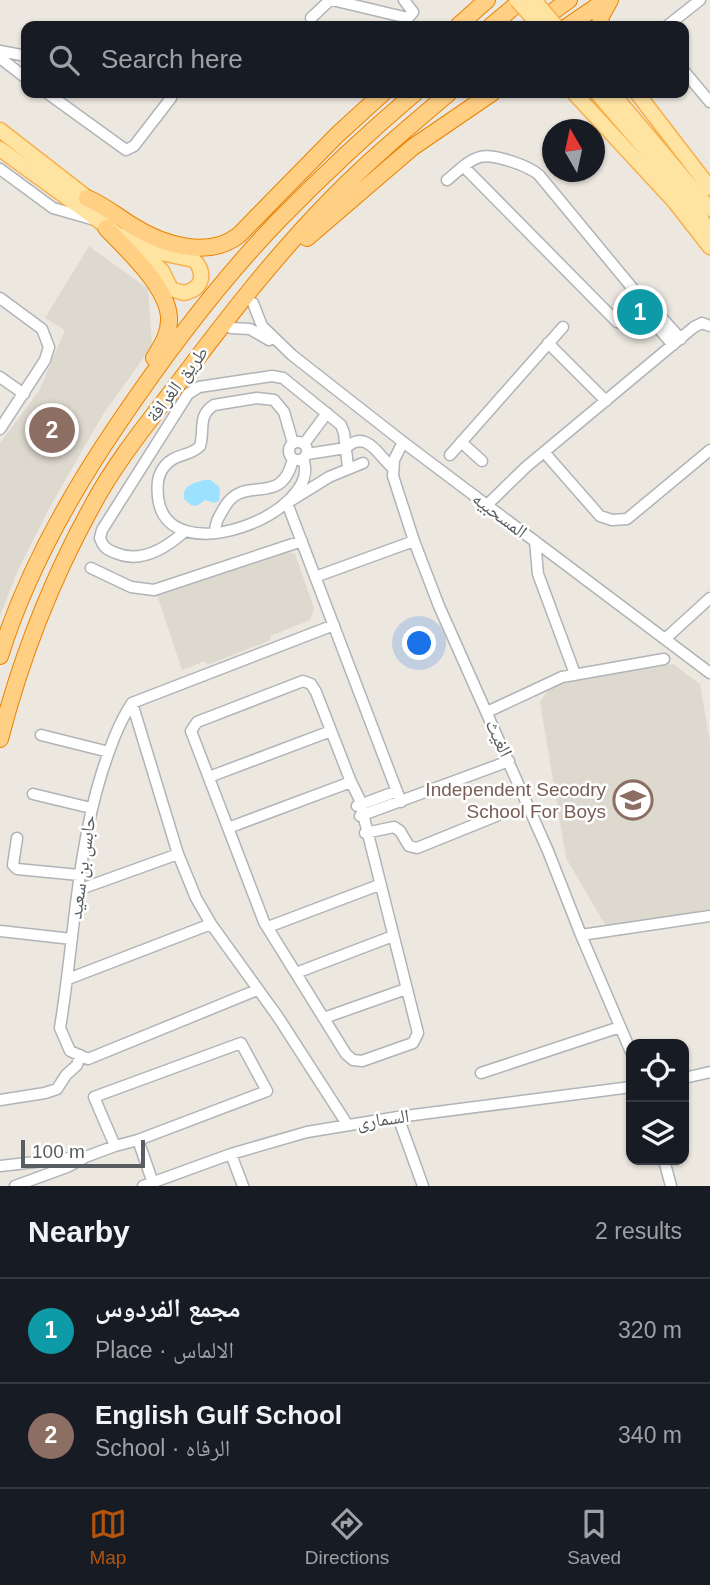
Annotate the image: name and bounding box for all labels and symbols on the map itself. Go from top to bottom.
north arrow [542,119,605,182]
pin: 1 [617,286,663,338]
street label: طريق الغرافة [142,342,213,427]
pin: 2 [29,404,75,456]
street label: المسحبيه [468,488,531,543]
your location [402,626,436,660]
street label: الغيث [481,716,517,760]
place label: Independent Secodry School For Boys [425,779,606,822]
school or university icon: Independent Secodry School For Boys [612,779,654,821]
street label: حابس بن سعيد [64,814,101,920]
street label: السمارى [355,1105,411,1134]
scale bar [21,1137,145,1169]

